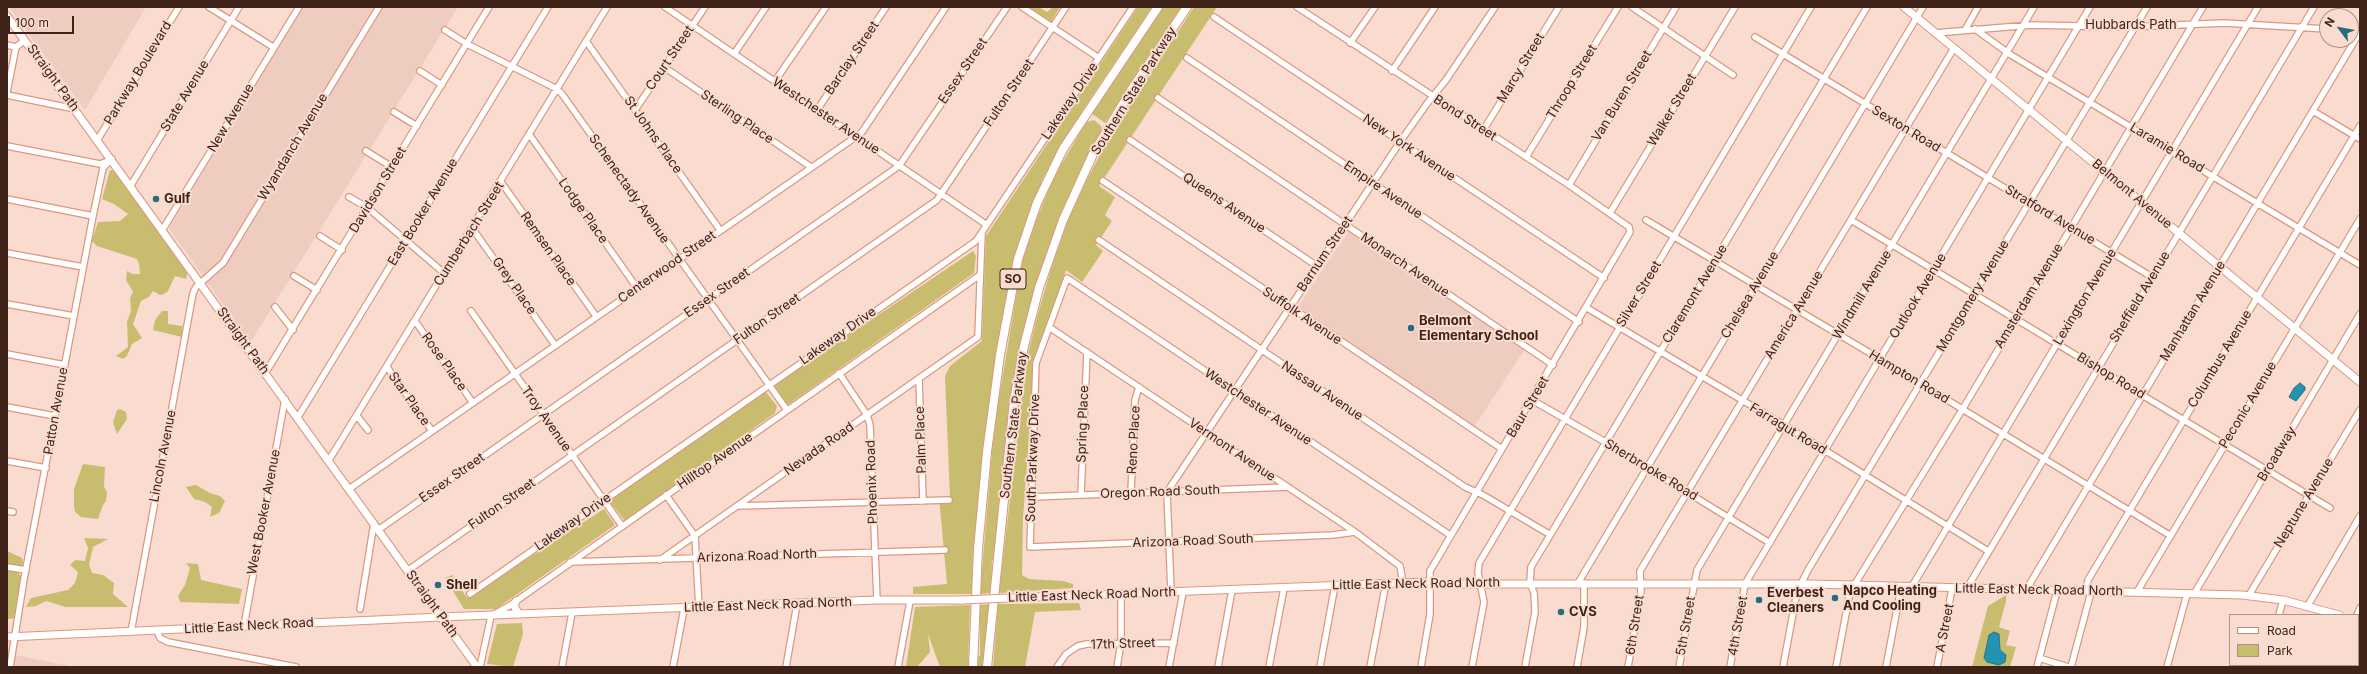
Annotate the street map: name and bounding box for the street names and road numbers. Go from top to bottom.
street label: Hubbards Path [2085,17,2177,33]
street label: Parkway Boulevard [101,18,175,128]
street label: Barclay Street [822,18,882,98]
street label: Court Street [643,23,697,93]
street label: Southern State Parkway [1088,24,1180,158]
street label: Marcy Street [1494,30,1548,106]
street label: Essex Street [935,35,991,107]
street label: Straight Path [23,41,83,115]
street label: Throop Street [1544,42,1600,122]
street label: Van Buren Street [1589,48,1655,144]
street label: Fulton Street [981,56,1037,130]
street label: State Avenue [157,57,213,135]
street label: Lakeway Drive [1038,59,1102,143]
street label: Walker Street [1644,71,1700,149]
street label: Westchester Avenue [769,74,883,158]
street label: New Avenue [204,81,258,155]
street label: Sterling Place [698,87,776,147]
street label: Wyandanch Avenue [255,91,331,203]
street label: Bond Street [1430,92,1500,144]
street label: St Johns Place [620,93,686,177]
street label: Sexton Road [1869,102,1943,156]
street label: New York Avenue [1360,111,1458,185]
street label: Laramie Road [2127,120,2207,176]
street label: Schenectady Avenue [585,131,673,247]
street label: Davidson Street [346,144,410,236]
street label: East Booker Avenue [385,155,461,269]
street label: Belmont Avenue [2089,156,2175,232]
street label: Empire Avenue [1341,158,1425,222]
street label: Queens Avenue [1180,170,1268,236]
street label: Lodge Place [555,175,611,247]
street label: Cumberbach Street [431,179,507,289]
street label: Stratford Avenue [2002,182,2098,248]
street label: Remsen Place [517,209,579,289]
street label: Barnum Street [1294,213,1356,295]
street label: Centerwood Street [615,227,719,307]
street label: Monarch Avenue [1358,230,1452,300]
street label: Montgomery Avenue [1933,237,2013,355]
street label: Amsterdam Avenue [1992,241,2066,351]
street label: Claremont Avenue [1659,242,1731,346]
street label: Lexington Avenue [2050,246,2120,348]
street label: Windmill Avenue [1829,247,1895,343]
street label: Sheffield Avenue [2107,248,2173,346]
street label: Chelsea Avenue [1718,249,1782,341]
street label: Outlook Avenue [1886,250,1950,342]
street label: Grey Place [489,254,539,318]
street label: Silver Street [1613,258,1665,330]
street label: Manhattan Avenue [2157,258,2229,364]
street label: Essex Street [681,265,753,321]
street label: America Avenue [1761,268,1827,362]
road number: SO [1000,269,1026,289]
street label: Suffolk Avenue [1259,284,1345,348]
street label: Fulton Street [730,290,804,348]
street label: Straight Path [213,304,273,378]
street label: Lakeway Drive [797,304,879,368]
street label: Columbus Avenue [2185,307,2255,411]
street label: Rose Place [418,330,470,394]
street label: Hampton Road [1866,347,1952,407]
street label: Bishop Road [2074,349,2148,403]
street label: Southern State Parkway [997,351,1031,499]
street label: Nassau Avenue [1278,358,1366,424]
street label: Peconic Avenue [2216,359,2280,451]
street label: Westchester Avenue [1201,365,1315,449]
street label: Patton Avenue [41,366,71,456]
street label: Star Place [385,369,433,429]
street label: Baur Street [1504,374,1552,440]
street label: Troy Avenue [518,383,574,455]
street label: Spring Place [1074,385,1092,463]
street label: South Parkway Drive [1023,394,1043,522]
street label: Farragut Road [1747,400,1829,458]
street label: Reno Place [1124,405,1144,475]
street label: Palm Place [912,406,930,474]
street label: Lincoln Avenue [146,409,180,503]
street label: Vermont Avenue [1186,415,1278,485]
street label: Nevada Road [781,419,857,479]
street label: Broadway [2254,424,2300,484]
street label: Hilltop Avenue [674,429,756,493]
street label: Sherbrooke Road [1601,436,1701,504]
street label: Phoenix Road [863,440,881,524]
street label: West Booker Avenue [244,448,284,576]
street label: Essex Street [416,450,488,506]
street label: Neptune Avenue [2271,455,2337,551]
street label: Fulton Street [465,475,539,533]
street label: Oregon Road South [1100,482,1220,502]
street label: Lakeway Drive [532,490,614,554]
street label: Arizona Road South [1132,531,1254,551]
street label: Arizona Road North [697,546,817,566]
street label: Straight Path [402,567,462,641]
street label: Little East Neck Road North [1332,575,1500,593]
street label: Little East Neck Road North [1955,581,2123,599]
street label: Little East Neck Road North [1008,584,1176,606]
street label: Little East Neck Road North [684,594,852,616]
street label: 6th Street [1623,594,1647,656]
street label: 5th Street [1673,595,1699,657]
street label: 4th Street [1725,595,1751,657]
street label: A Street [1933,602,1957,654]
street label: Little East Neck Road [184,615,314,637]
street label: 17th Street [1090,635,1156,653]

